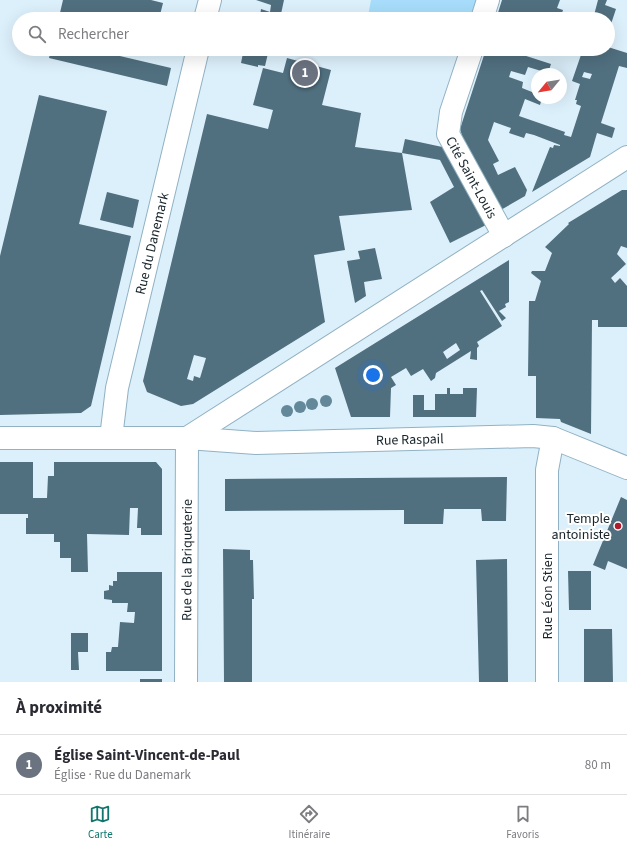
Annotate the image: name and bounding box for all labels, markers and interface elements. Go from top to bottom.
search box [12,12,615,56]
icon: search [26,23,48,45]
text: Rechercher [58,24,129,45]
pin: 1 [292,58,318,88]
north arrow [531,68,567,104]
street label: Cité Saint-Louis [440,133,502,223]
street label: Rue du Danemark [131,191,174,297]
your location [363,365,383,385]
street label: Rue Raspail [376,429,444,451]
street label: Rue de la Briqueterie [177,499,198,621]
place label: Temple antoiniste [552,509,610,545]
marker: Temple antoiniste [613,521,623,531]
street label: Rue Léon Stien [538,553,558,639]
text: À proximité [16,696,102,720]
text: Église Saint-Vincent-de-Paul [54,745,240,766]
text: 1 [26,756,32,774]
text: 80 m [585,756,611,774]
text: Église · Rue du Danemark [54,766,191,784]
tab: Carte [88,803,113,842]
tab: Itinéraire [289,803,330,842]
tab: Favoris [506,803,539,842]

